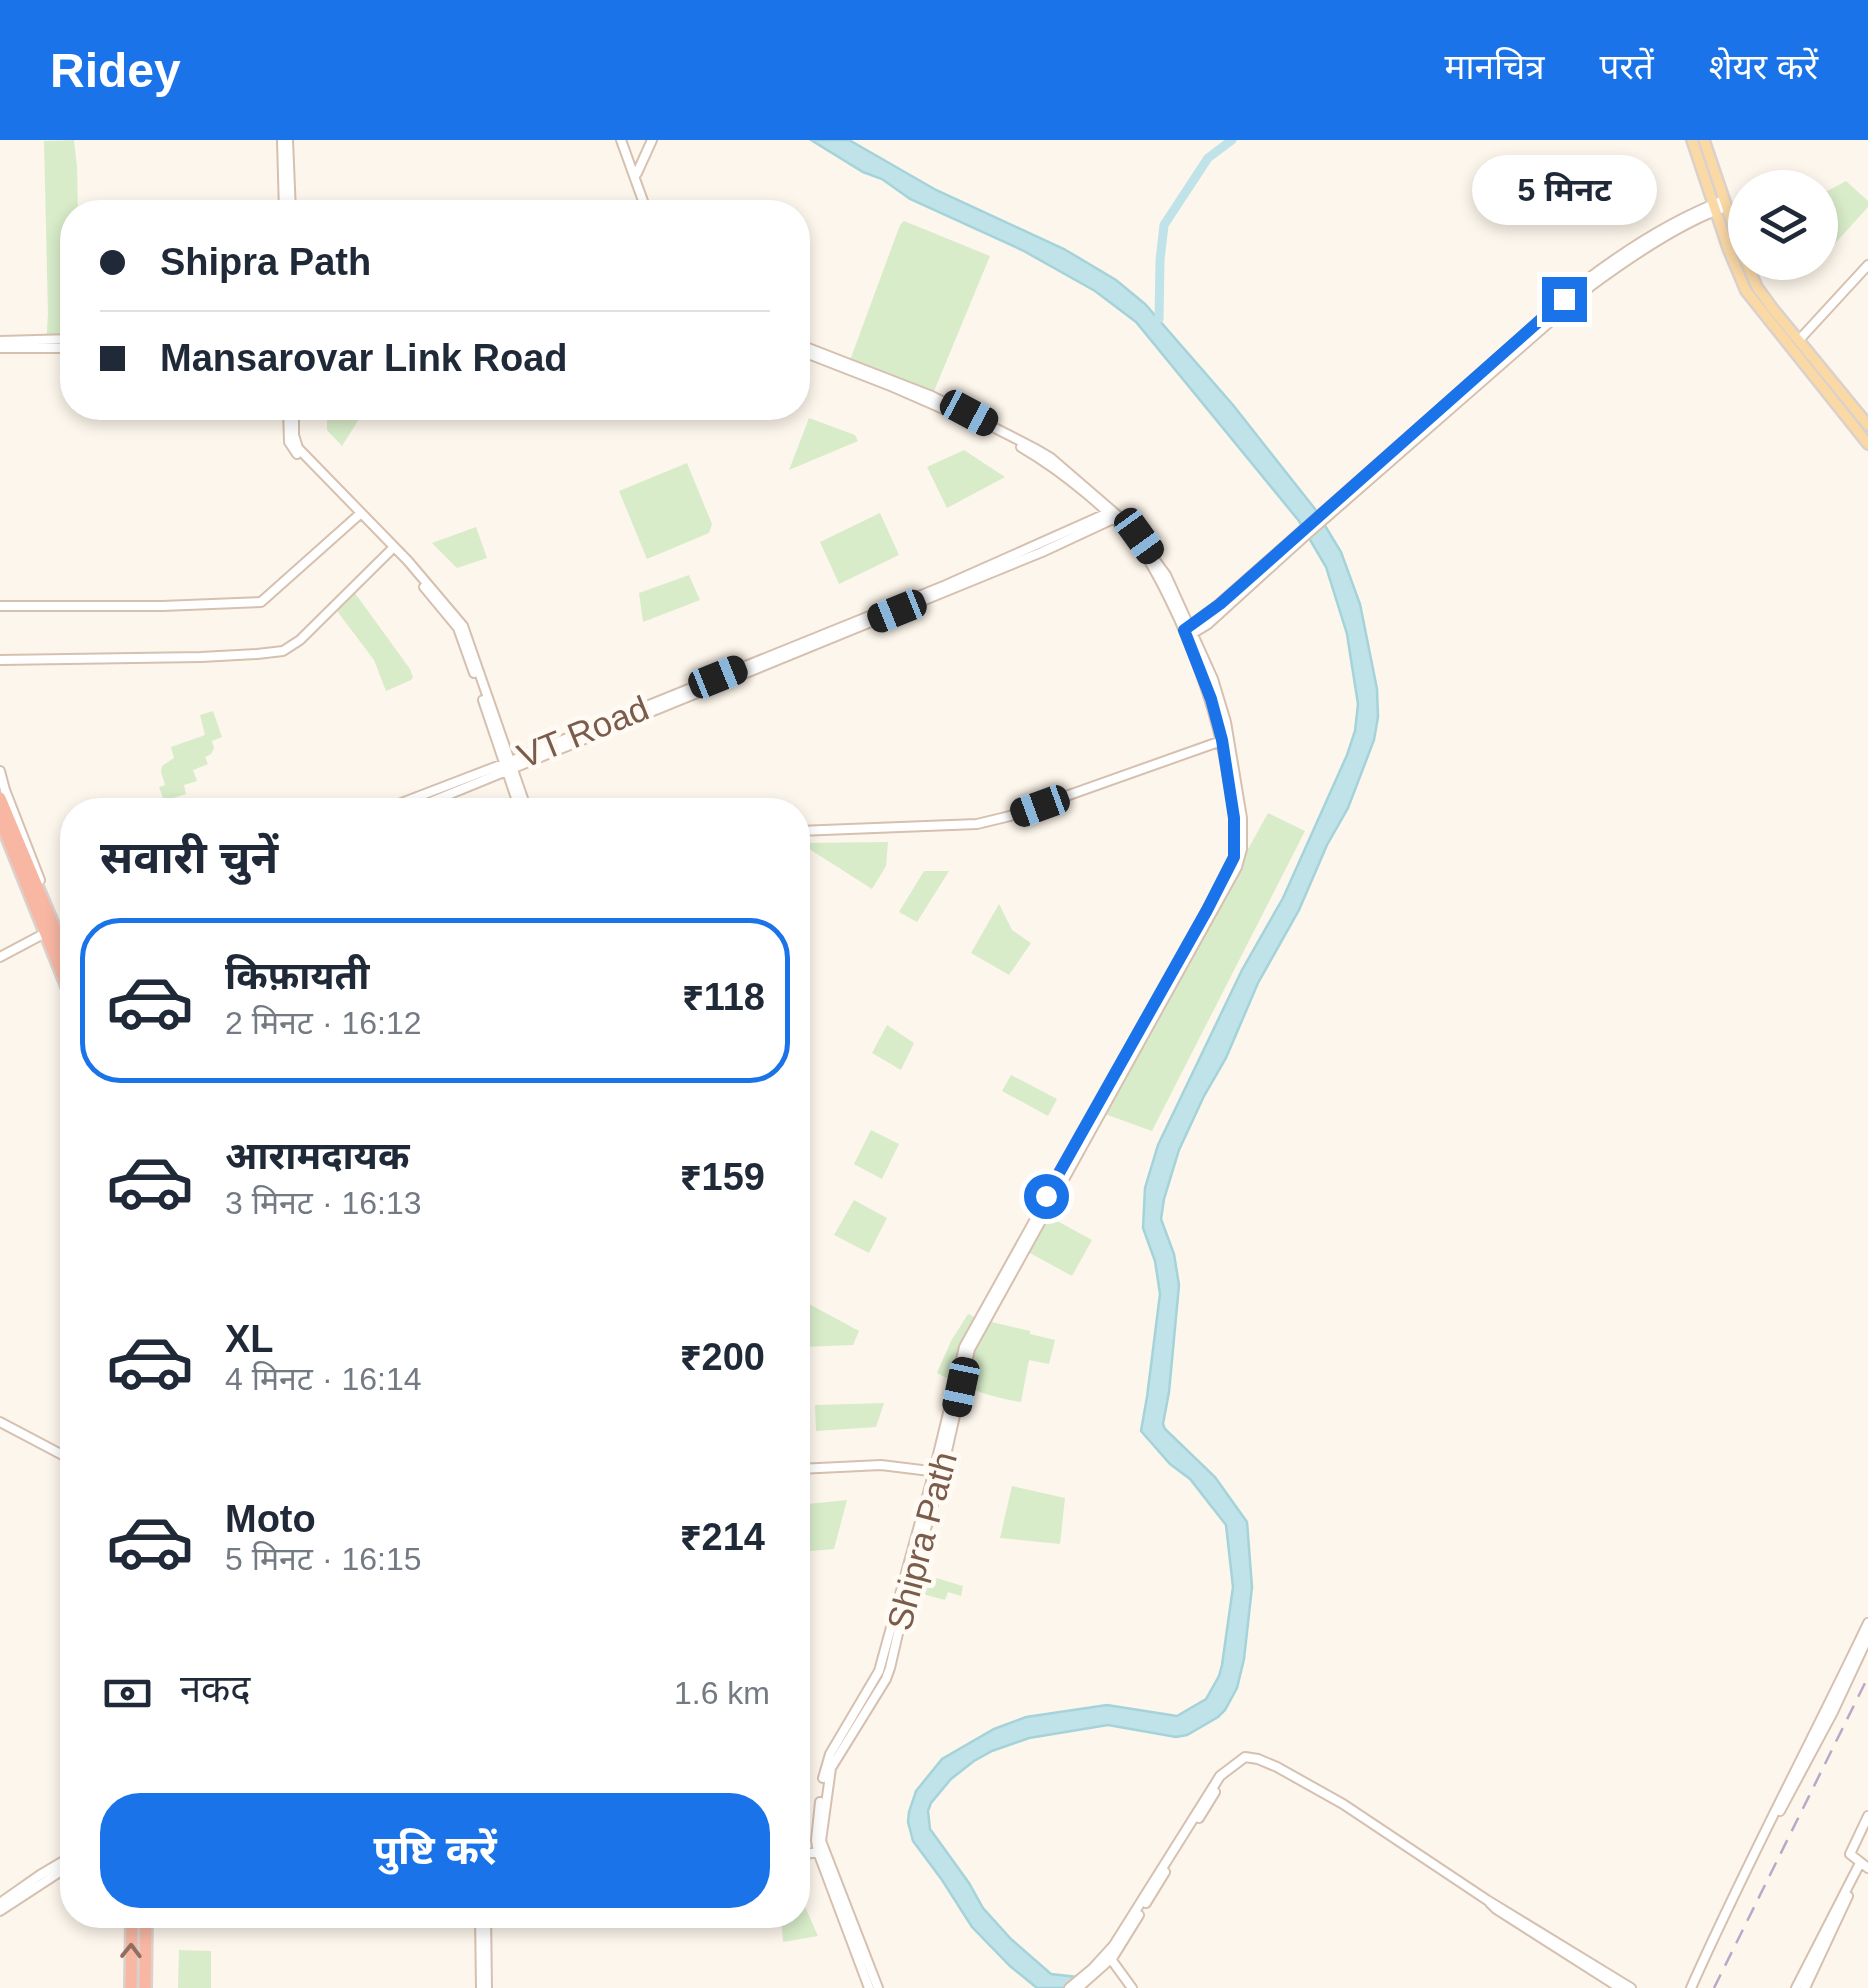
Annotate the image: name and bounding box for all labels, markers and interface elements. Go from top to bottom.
text: Ridey [50,44,181,97]
text: मानचित्र [1444,47,1545,86]
text: परतें [1600,47,1654,86]
text: शेयर करें [1709,47,1818,86]
callout: 5 मिनट [1472,154,1656,224]
map controls [1728,170,1838,280]
button: layers [1728,170,1838,280]
text: 5 मिनट [1518,172,1611,208]
text: Shipra Path [160,241,371,283]
route end [1542,277,1587,322]
text: Mansarovar Link Road [160,337,568,379]
car [935,386,1003,440]
car [1109,503,1169,569]
car [864,586,930,636]
car [685,652,751,702]
street label: VT Road [512,688,654,775]
car [1007,782,1073,830]
text: सवारी चुनें [100,832,278,883]
text: किफ़ायती [225,955,369,997]
icon: car [105,956,195,1046]
text: ₹118 [682,976,765,1018]
text: 2 मिनट · 16:12 [225,1005,422,1041]
text: आरामदायक [225,1135,409,1177]
icon: car [105,1136,195,1226]
text: ₹159 [680,1156,765,1198]
route start [1024,1174,1069,1219]
text: 3 मिनट · 16:13 [225,1185,422,1221]
icon: car [105,1316,195,1406]
text: XL [225,1318,274,1360]
text: ₹200 [680,1336,765,1378]
car [940,1355,982,1419]
text: 4 मिनट · 16:14 [225,1361,422,1397]
street label: Shipra Path [879,1447,964,1634]
icon: car [105,1496,195,1586]
text: Moto [225,1498,316,1540]
text: ₹214 [680,1516,765,1558]
text: 5 मिनट · 16:15 [225,1541,422,1577]
icon: cash [100,1666,155,1721]
text: नकद [180,1668,250,1710]
text: 1.6 km [674,1675,770,1711]
button: पुष्टि करें [100,1793,770,1908]
one-way arrow [120,1943,142,1958]

